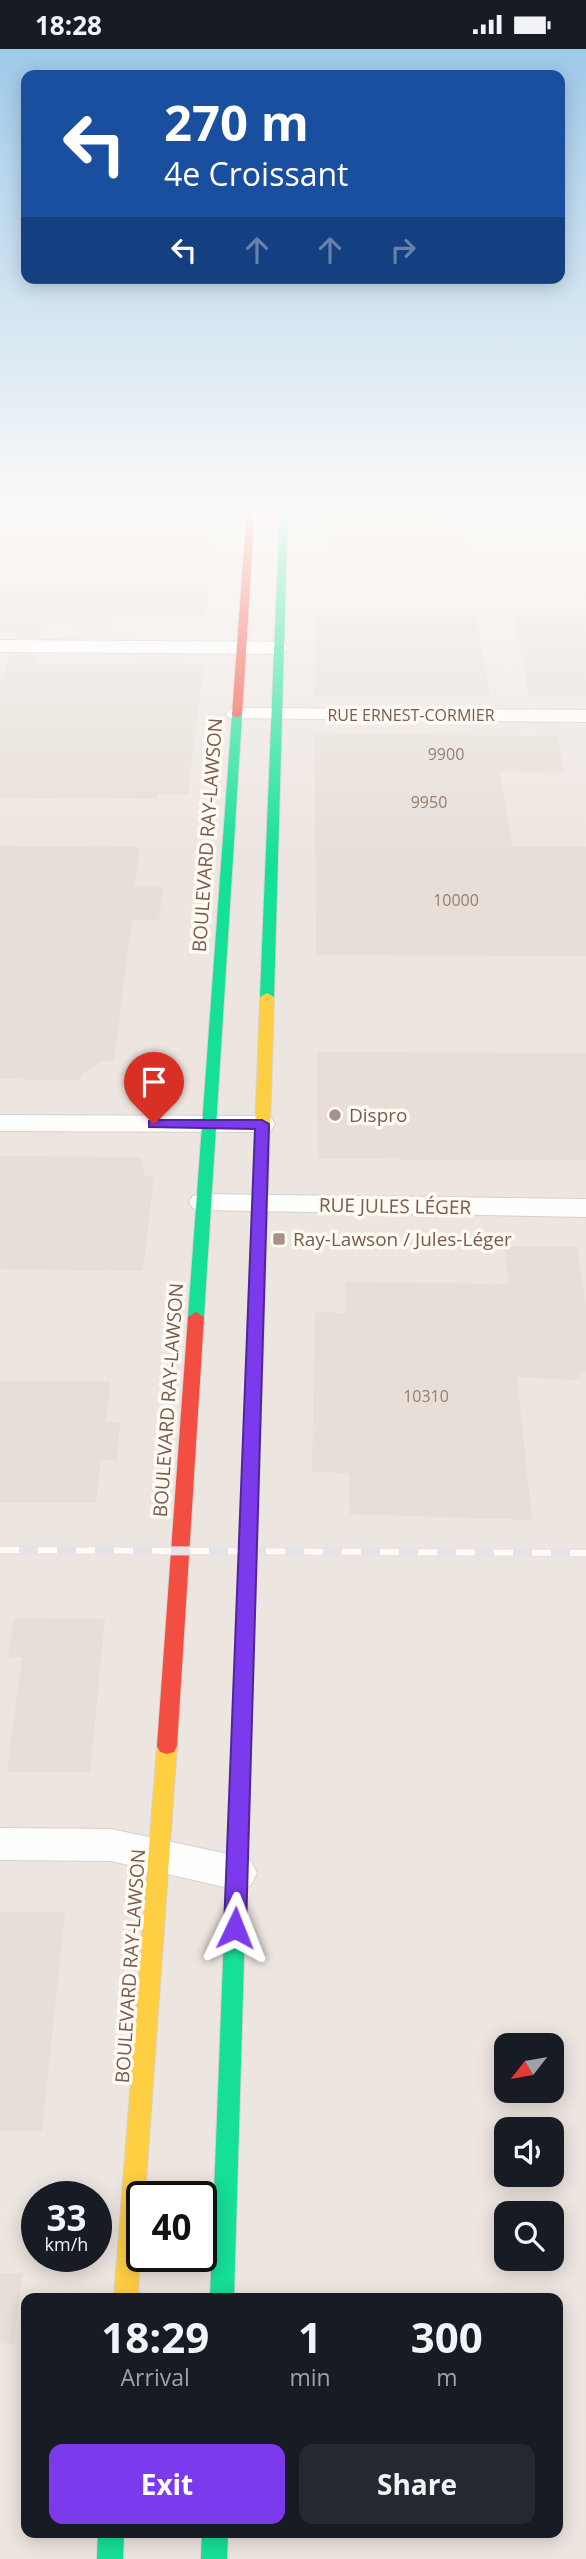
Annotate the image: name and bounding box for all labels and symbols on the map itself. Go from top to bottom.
street label: RUE ERNEST-CORMIER [327,704,495,726]
street label: BOULEVARD RAY-LAWSON [186,717,228,953]
house number: 9900 [428,743,464,765]
house number: 9950 [411,791,447,813]
house number: 10000 [433,889,479,911]
pin [124,1052,184,1124]
place label: Dispro [349,1102,407,1128]
marker: Dispro [327,1107,343,1123]
street label: RUE JULES LÉGER [319,1192,472,1220]
place label: Ray-Lawson / Jules-Léger [293,1226,512,1252]
marker: Ray-Lawson / Jules-Léger [271,1231,287,1247]
street label: BOULEVARD RAY-LAWSON [147,1282,189,1518]
house number: 10310 [403,1385,449,1407]
street label: BOULEVARD RAY-LAWSON [109,1848,151,2084]
position arrow [198,1891,272,1965]
north arrow [494,2033,564,2103]
speed limit sign: 40 [126,2181,217,2272]

